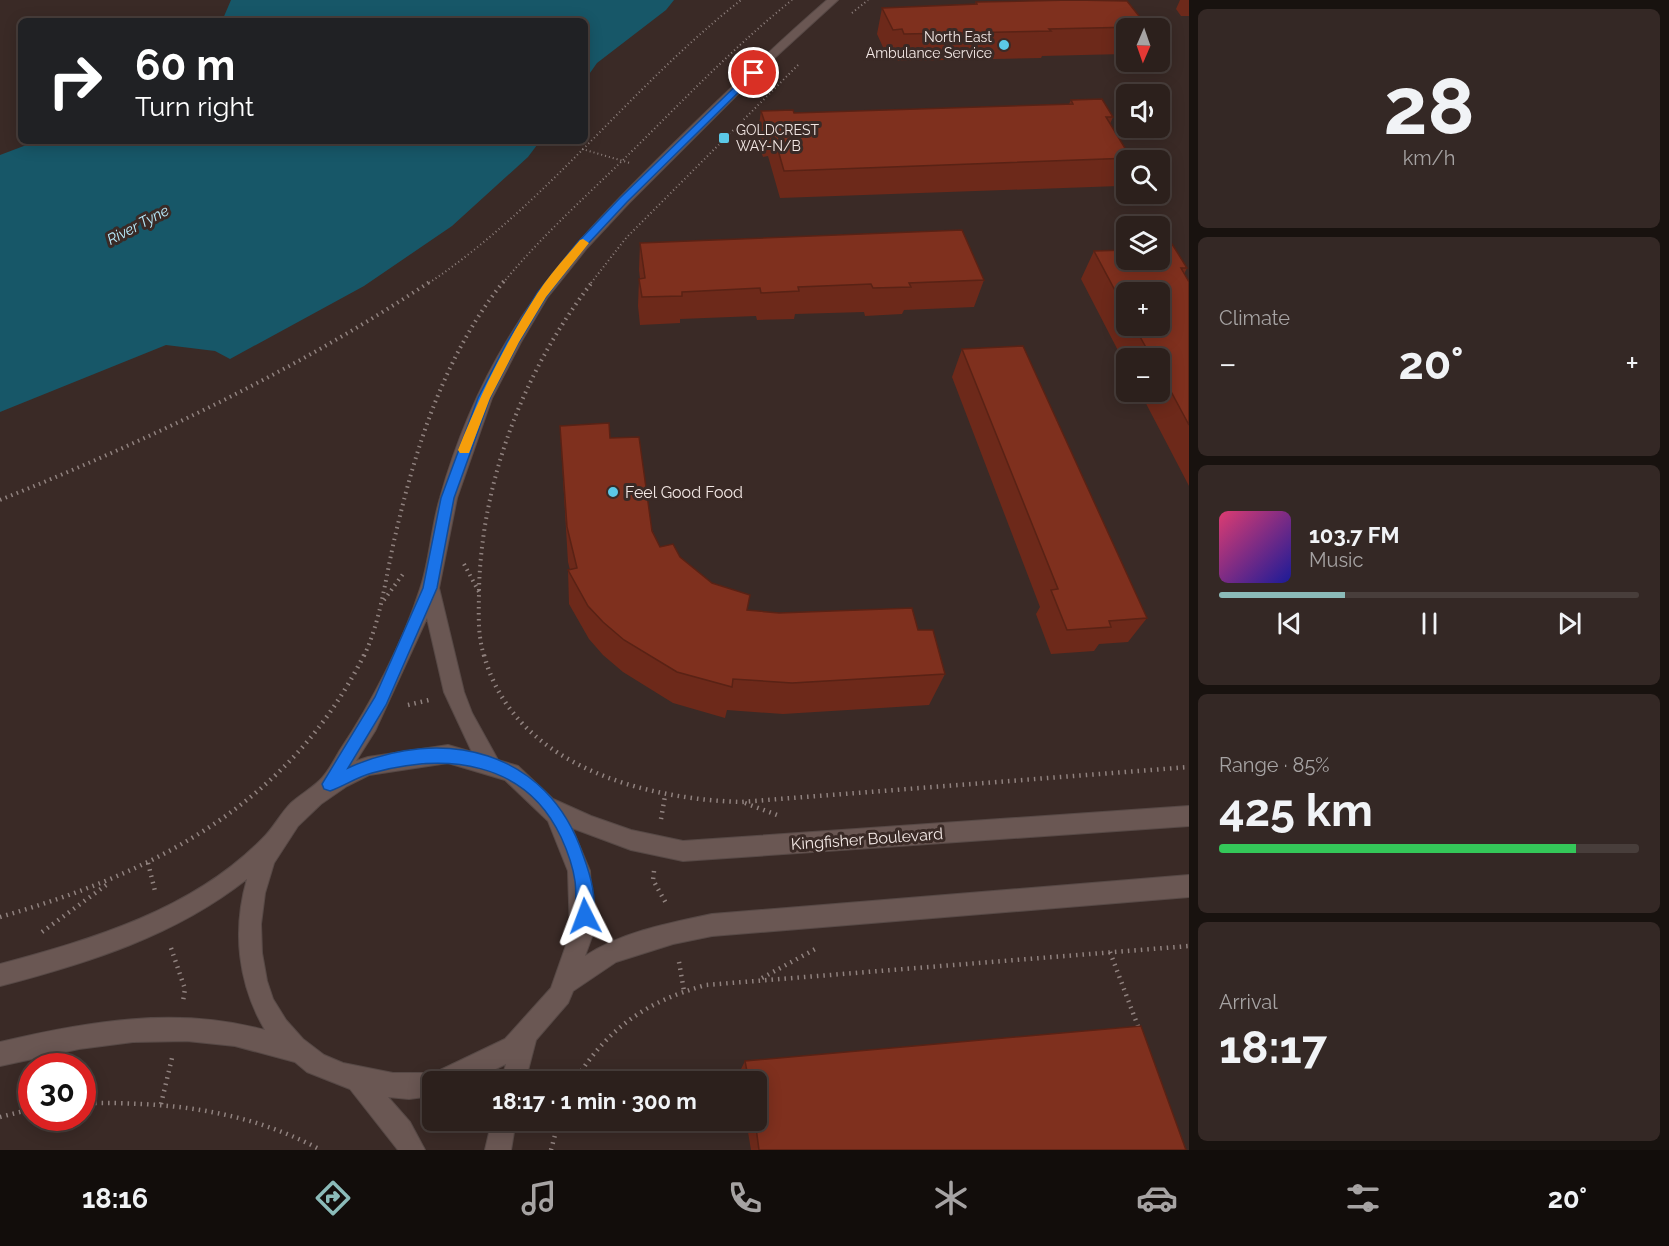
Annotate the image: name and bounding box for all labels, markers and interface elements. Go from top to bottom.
north arrow [1116,18,1170,72]
map controls [1116,18,1170,402]
place label: North East Ambulance Service [866,29,992,61]
marker: North East Ambulance Service [997,38,1011,52]
text: 60 m [135,41,235,90]
icon: right [36,42,114,120]
pin [728,47,779,98]
icon: arrive [737,56,770,89]
text: 28 [1383,61,1475,152]
button: sound [1116,84,1170,138]
text: Turn right [135,91,254,122]
place label: GOLDCREST WAY-N/B [736,122,819,154]
marker: GOLDCREST WAY-N/B [717,131,731,145]
text: km/h [1403,146,1455,170]
button: search [1116,150,1170,204]
water label: River Tyne [104,201,172,249]
button: layers [1116,216,1170,270]
button: + [1116,282,1170,336]
text: Climate [1219,306,1290,330]
text: 20° [1398,337,1464,390]
text: − [1219,344,1237,383]
text: + [1625,344,1639,383]
button: − [1116,348,1170,402]
place label: Feel Good Food [625,483,743,502]
marker: Feel Good Food [606,485,620,499]
text: 103.7 FM [1309,522,1399,548]
text: Music [1309,548,1363,572]
icon: previous [1273,607,1306,640]
icon: pause [1413,607,1446,640]
icon: next [1553,607,1586,640]
text: Range · 85% [1219,753,1330,777]
text: 425 km [1219,784,1373,837]
street label: Kingfisher Boulevard [790,824,944,854]
position arrow [553,884,617,948]
text: Arrival [1219,990,1278,1014]
text: 18:17 [1219,1021,1327,1074]
speed limit sign: 30 [18,1053,96,1131]
text: 18:17 · 1 min · 300 m [492,1088,697,1114]
icon: directions [312,1177,354,1219]
icon: music [518,1177,560,1219]
icon: phone [724,1177,766,1219]
icon: climate [930,1177,972,1219]
icon: car [1136,1177,1178,1219]
icon: filters [1342,1177,1384,1219]
text: 18:16 [82,1183,148,1214]
text: 20° [1548,1183,1587,1214]

